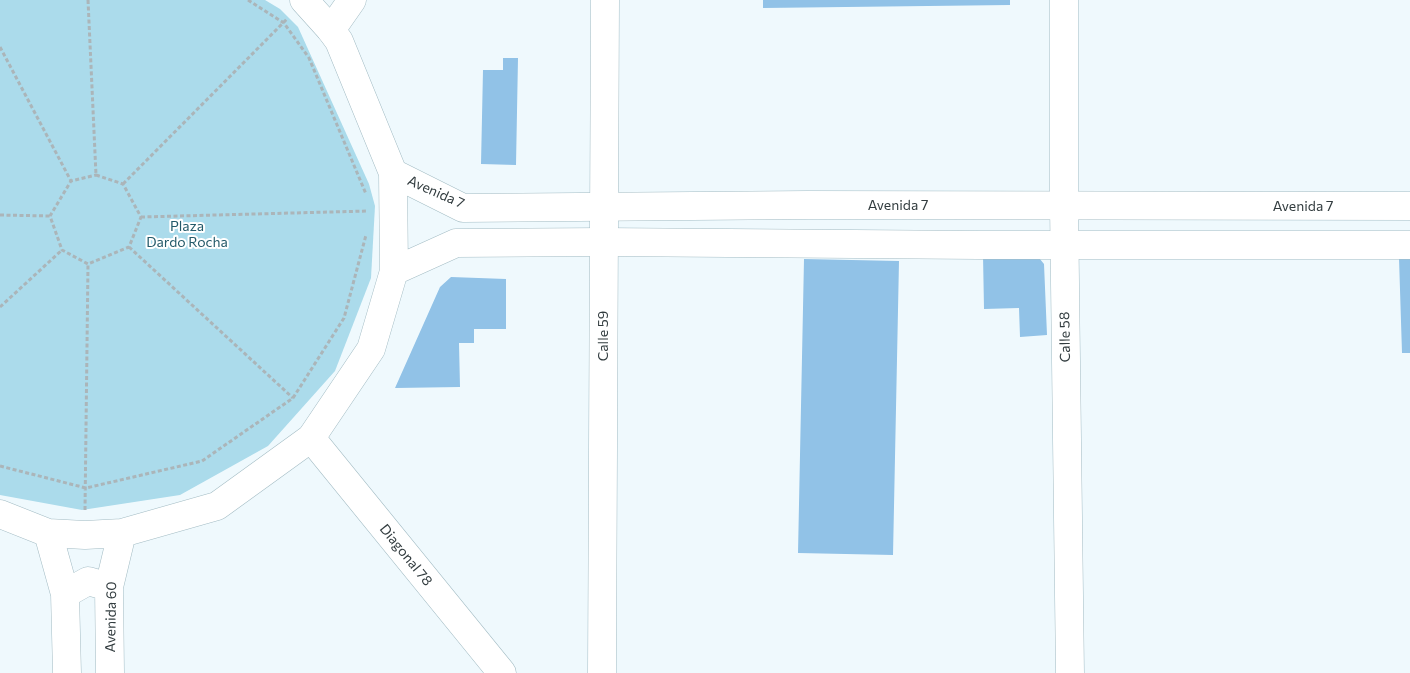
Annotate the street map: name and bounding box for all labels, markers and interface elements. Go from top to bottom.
street label: Avenida 7 [405,172,467,212]
street label: Avenida 7 [868,197,928,213]
street label: Avenida 7 [1273,198,1333,214]
park label: Plaza Dardo Rocha [146,218,228,250]
street label: Calle 59 [595,311,611,361]
street label: Calle 58 [1056,312,1074,362]
street label: Diagonal 78 [376,521,436,589]
street label: Avenida 60 [102,581,120,653]

